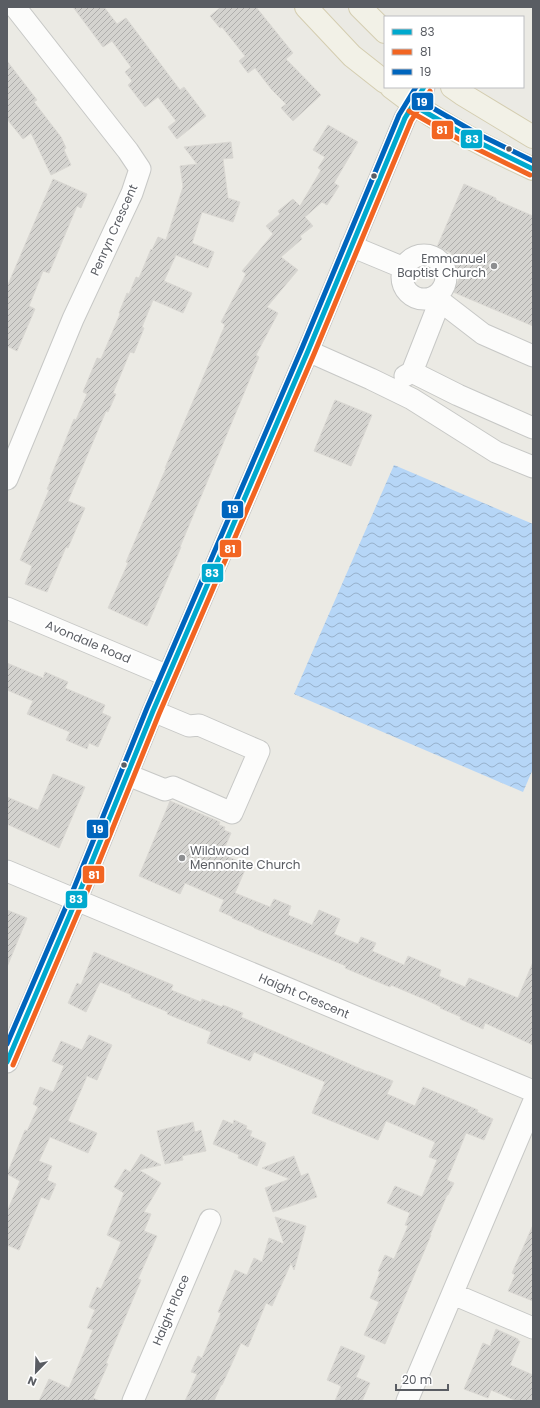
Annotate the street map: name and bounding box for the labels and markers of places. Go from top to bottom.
unlabelled marker [504,144,514,154]
unlabelled marker [369,171,379,181]
place label: Emmanuel Baptist Church [397,250,486,281]
marker: Emmanuel Baptist Church [489,261,499,271]
unlabelled marker [119,760,129,770]
place label: Wildwood Mennonite Church [190,842,301,873]
marker: Wildwood Mennonite Church [177,853,187,863]

